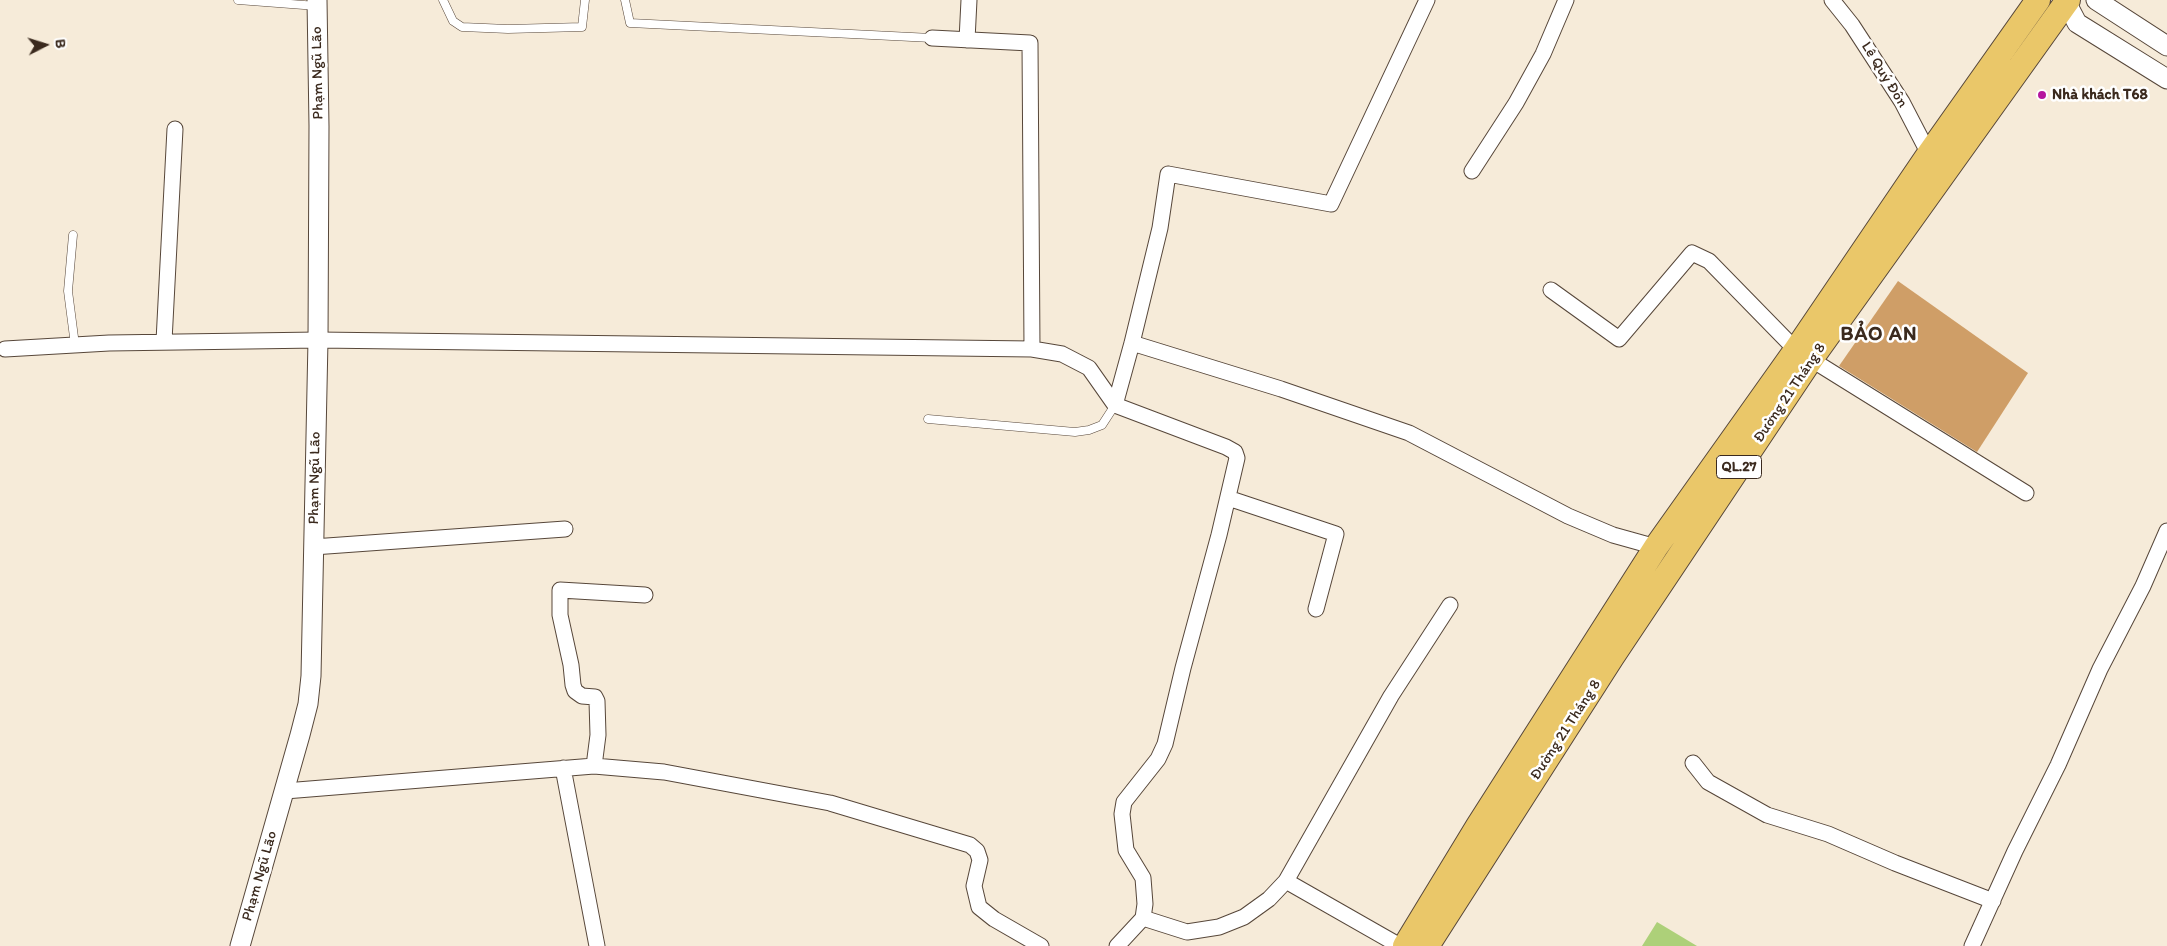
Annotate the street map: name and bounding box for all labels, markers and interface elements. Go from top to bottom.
north arrow [20,20,70,70]
street label: Phạm Ngũ Lão [308,26,328,120]
text: B [52,38,69,49]
street label: Lê Quý Đôn [1857,39,1911,111]
place label: Nhà khách T68 [2052,86,2148,104]
marker: Nhà khách T68 [2036,89,2048,101]
district label: BẢO AN [1840,323,1918,347]
street label: Đường 21 Tháng 8 [1750,340,1830,446]
street label: Phạm Ngũ Lão [305,431,325,525]
road number: QL.27 [1716,456,1762,478]
street label: Đường 21 Tháng 8 [1527,676,1605,784]
street label: Phạm Ngũ Lão [239,829,281,923]

